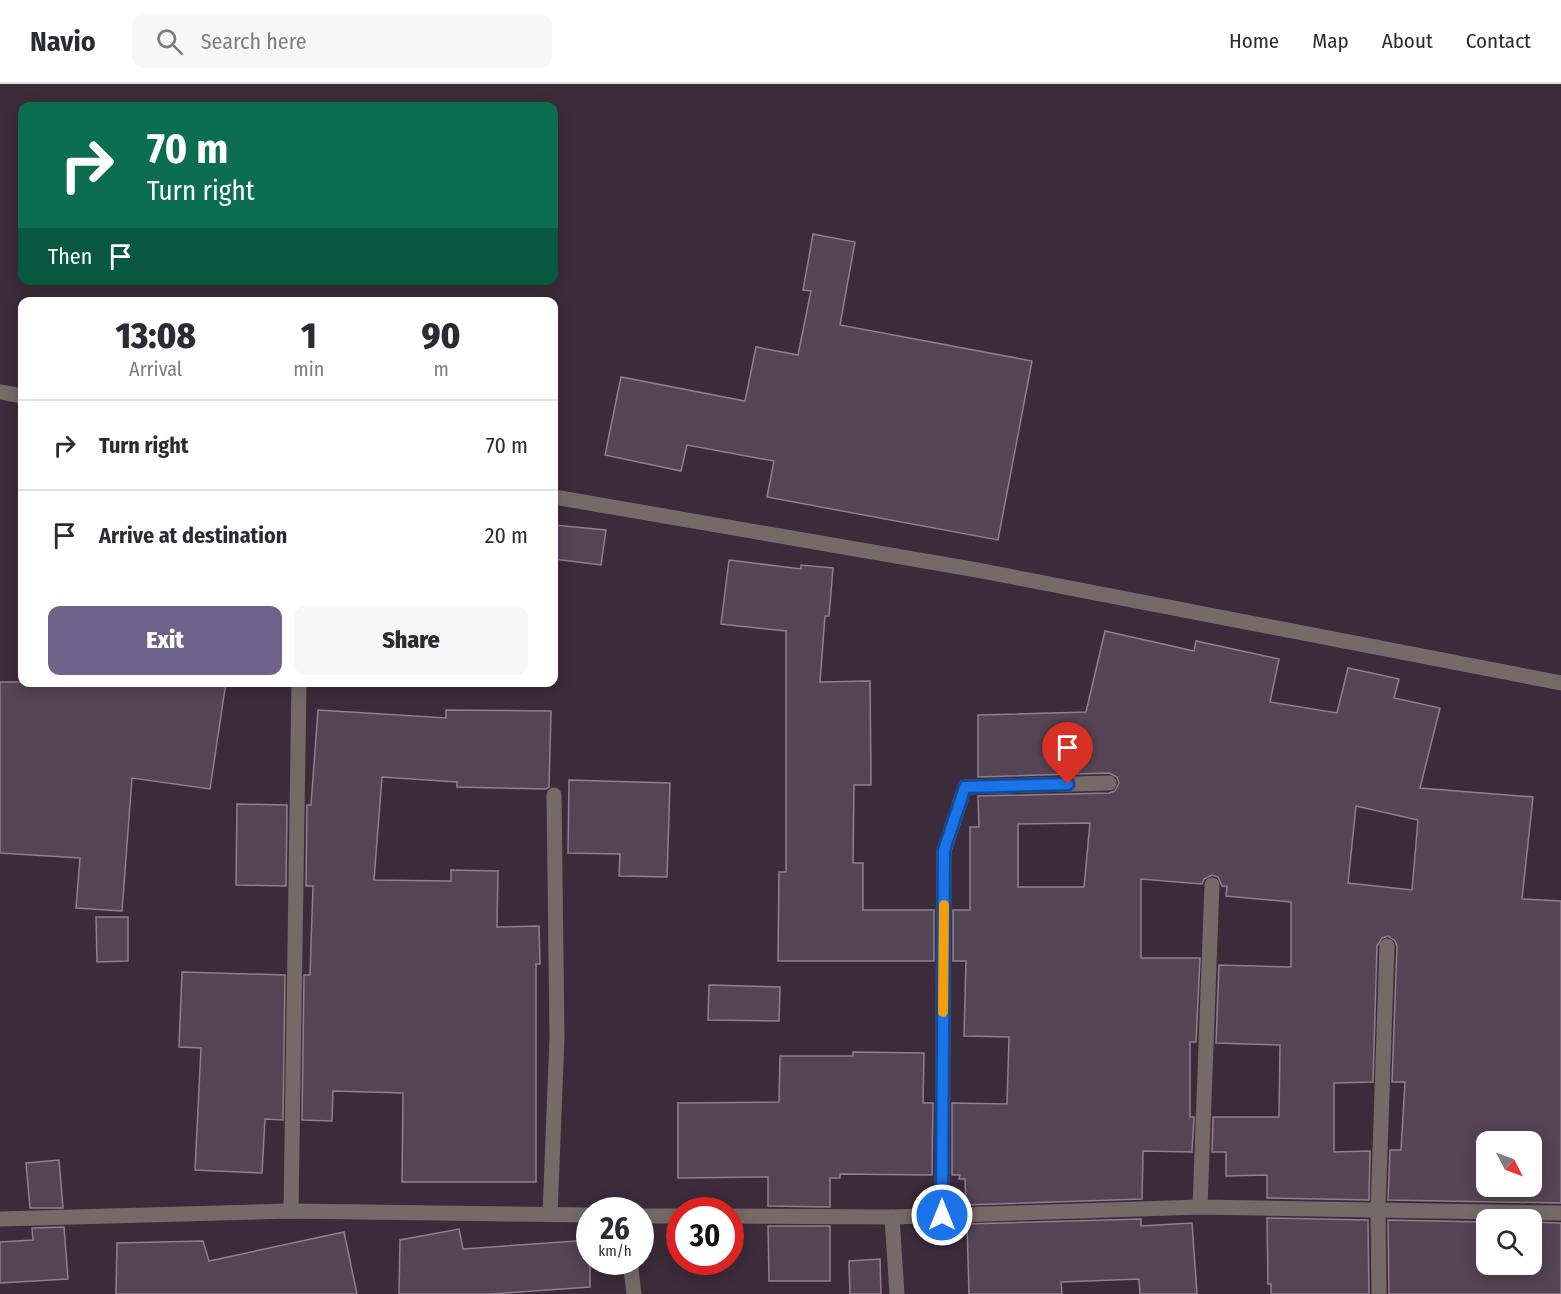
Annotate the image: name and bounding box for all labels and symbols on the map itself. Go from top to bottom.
pin [1042,722,1093,784]
north arrow [1476,1131,1542,1197]
position arrow [910,1183,974,1247]
speed limit sign: 30 [666,1197,744,1275]

